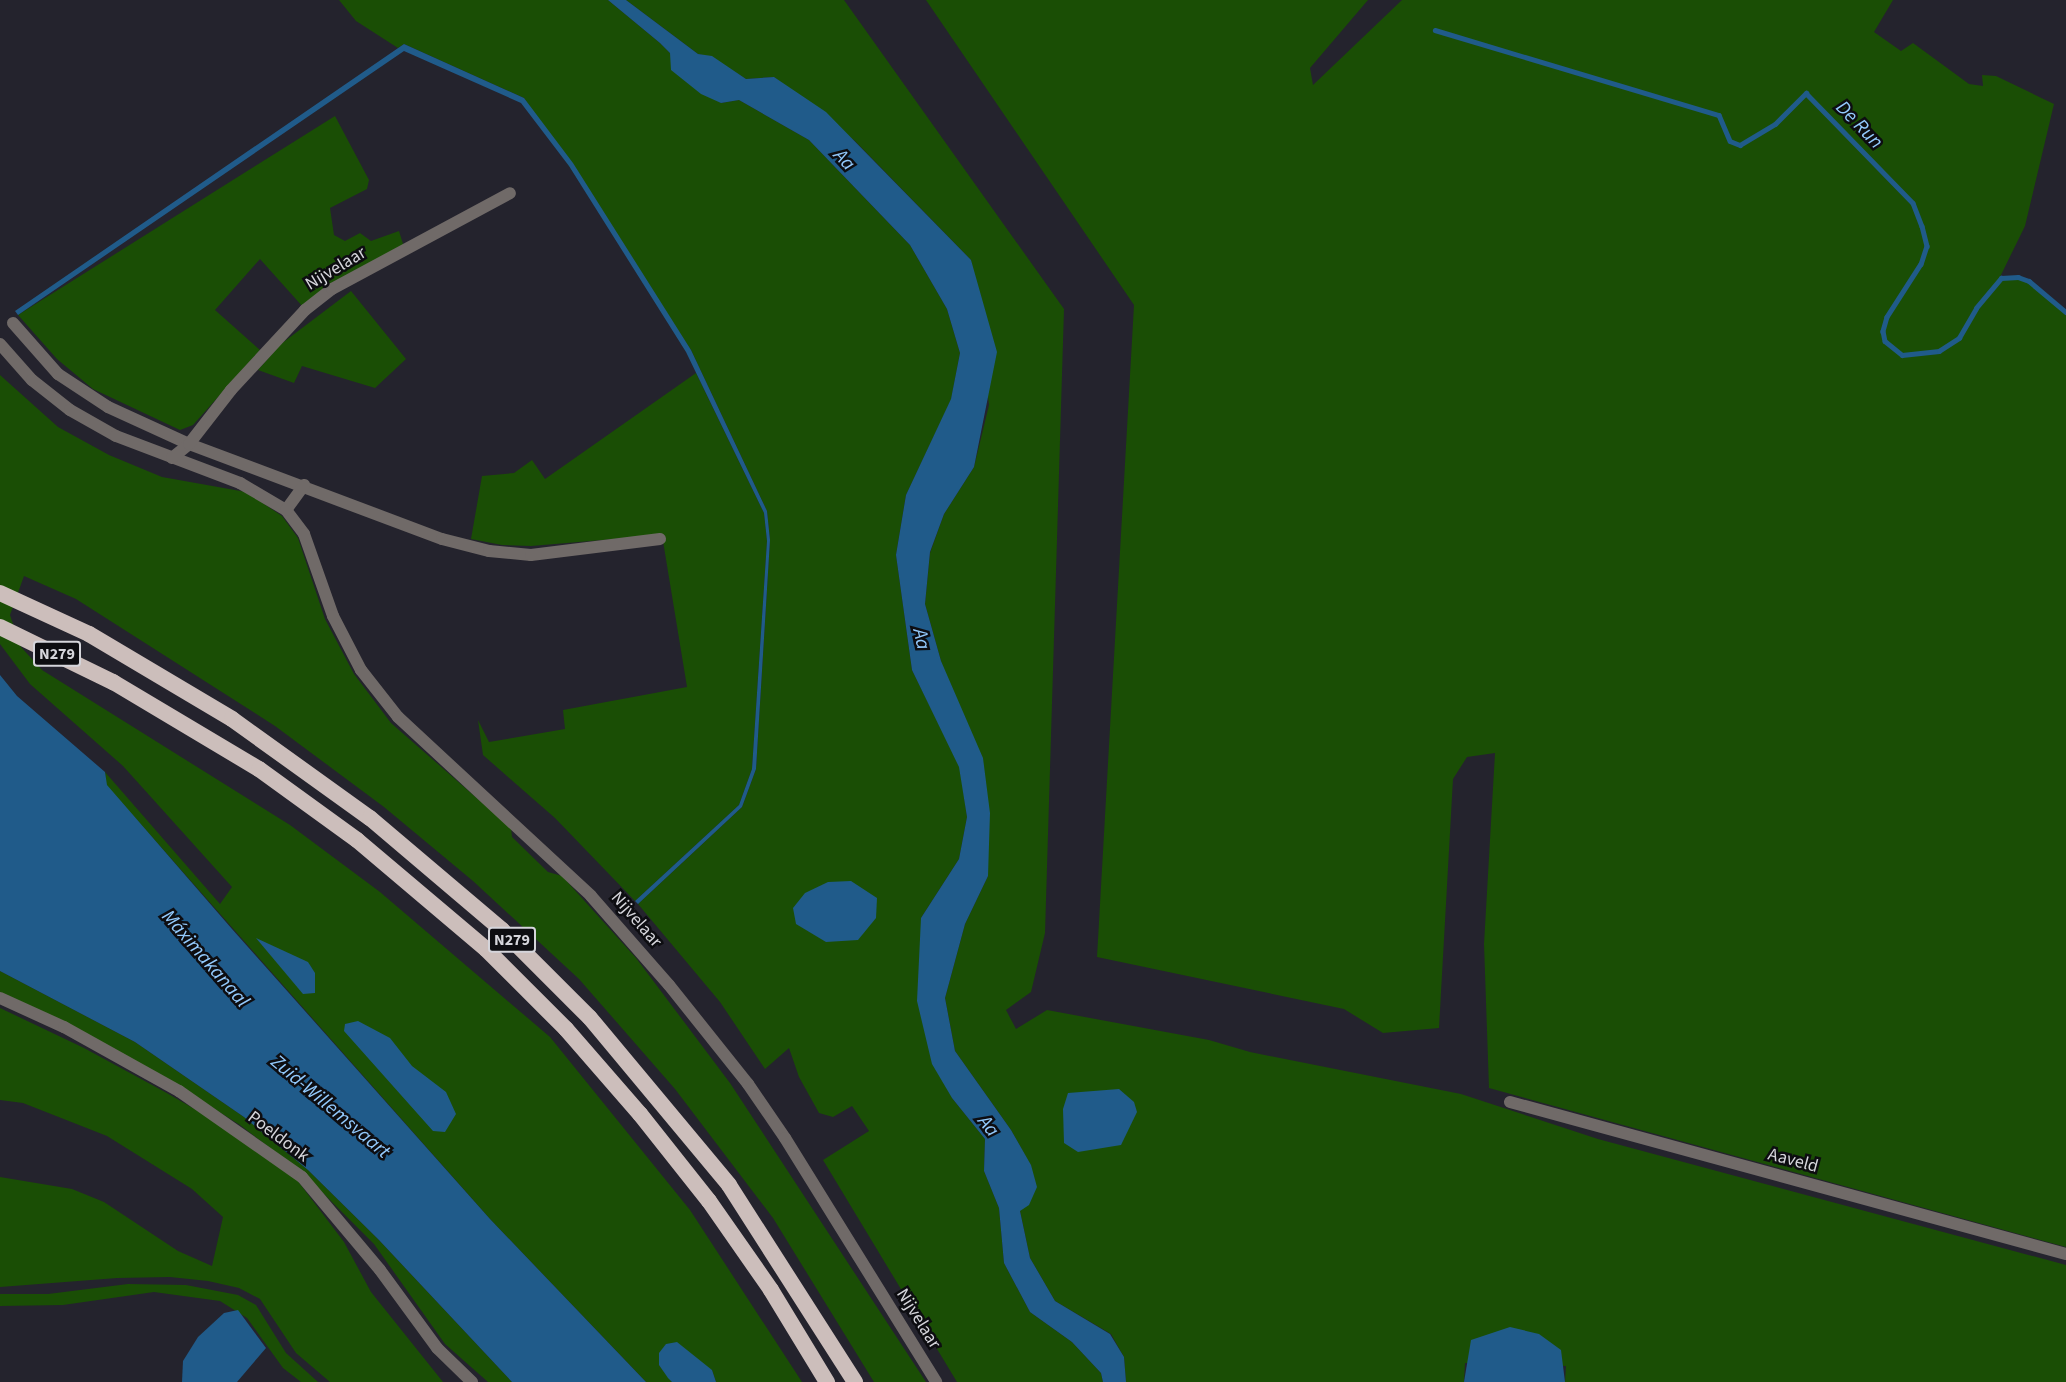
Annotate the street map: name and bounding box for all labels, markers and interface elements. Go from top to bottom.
water label: De Run [1830,96,1888,154]
water label: Aa [828,144,860,176]
street label: Nijvelaar [302,243,370,295]
water label: Aa [907,626,935,652]
road number: N279 [33,641,81,667]
street label: Nijvelaar [606,888,666,952]
water label: Máximakanaal [156,905,254,1013]
road number: N279 [488,927,536,953]
water label: Zuid-Willemsvaart [265,1050,395,1164]
street label: Poeldonk [243,1107,313,1167]
water label: Aa [972,1110,1004,1142]
street label: Aaveld [1766,1144,1820,1178]
street label: Nijvelaar [891,1285,945,1353]

